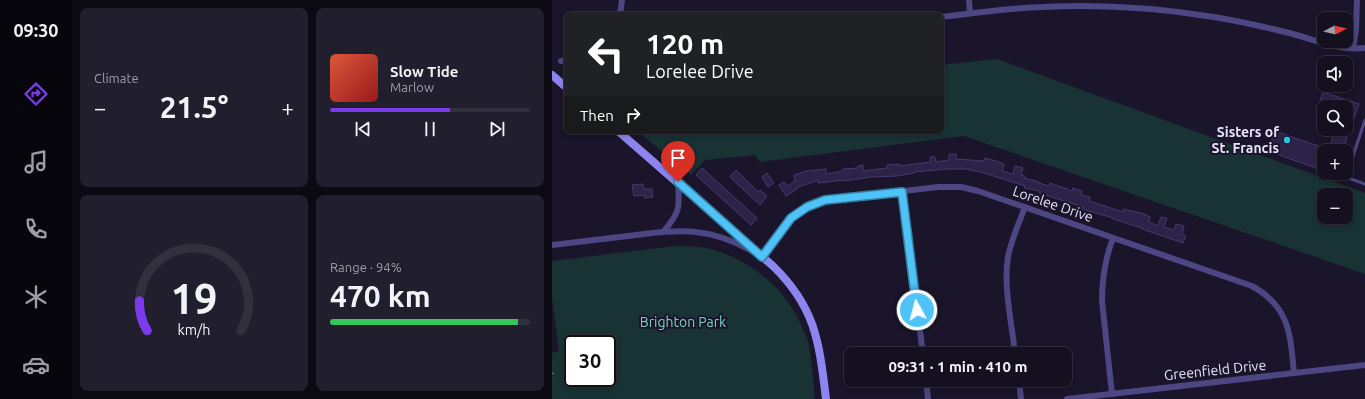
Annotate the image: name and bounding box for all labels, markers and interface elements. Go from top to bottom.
north arrow [1317,12,1353,48]
map controls [1317,12,1353,224]
text: 09:30 [13,20,59,40]
icon: left [580,28,632,80]
text: 120 m [646,28,724,59]
button: sound [1317,56,1353,92]
text: Lorelee Drive [646,61,754,81]
text: Slow Tide [390,63,458,80]
text: Climate [94,71,139,85]
icon: directions [22,80,50,108]
text: Marlow [390,80,434,94]
text: 21.5° [160,90,228,124]
text: − [94,95,106,120]
text: + [282,95,294,120]
button: search [1317,100,1353,136]
icon: right [622,104,644,126]
text: Then [580,107,614,124]
icon: previous [352,118,374,140]
icon: pause [419,118,441,140]
icon: next [486,118,508,140]
place label: Sisters of St. Francis [1212,124,1279,156]
marker: Sisters of St. Francis [1282,135,1292,145]
pin [661,141,695,182]
button: + [1317,144,1353,180]
icon: arrive [667,147,689,169]
icon: music [22,148,50,176]
street label: Lorelee Drive [1011,183,1095,225]
button: − [1317,188,1353,224]
icon: phone [22,215,50,243]
text: Range · 94% [330,260,402,274]
text: 19 [171,275,217,322]
text: 470 km [330,279,431,313]
icon: climate [22,283,50,311]
position arrow [896,289,938,331]
park label: Brighton Park [640,314,726,330]
text: km/h [178,321,210,337]
speed limit sign: 30 [564,335,616,387]
icon: car [22,351,50,379]
street label: Greenfield Drive [1163,357,1267,383]
text: 09:31 · 1 min · 410 m [889,358,1027,375]

